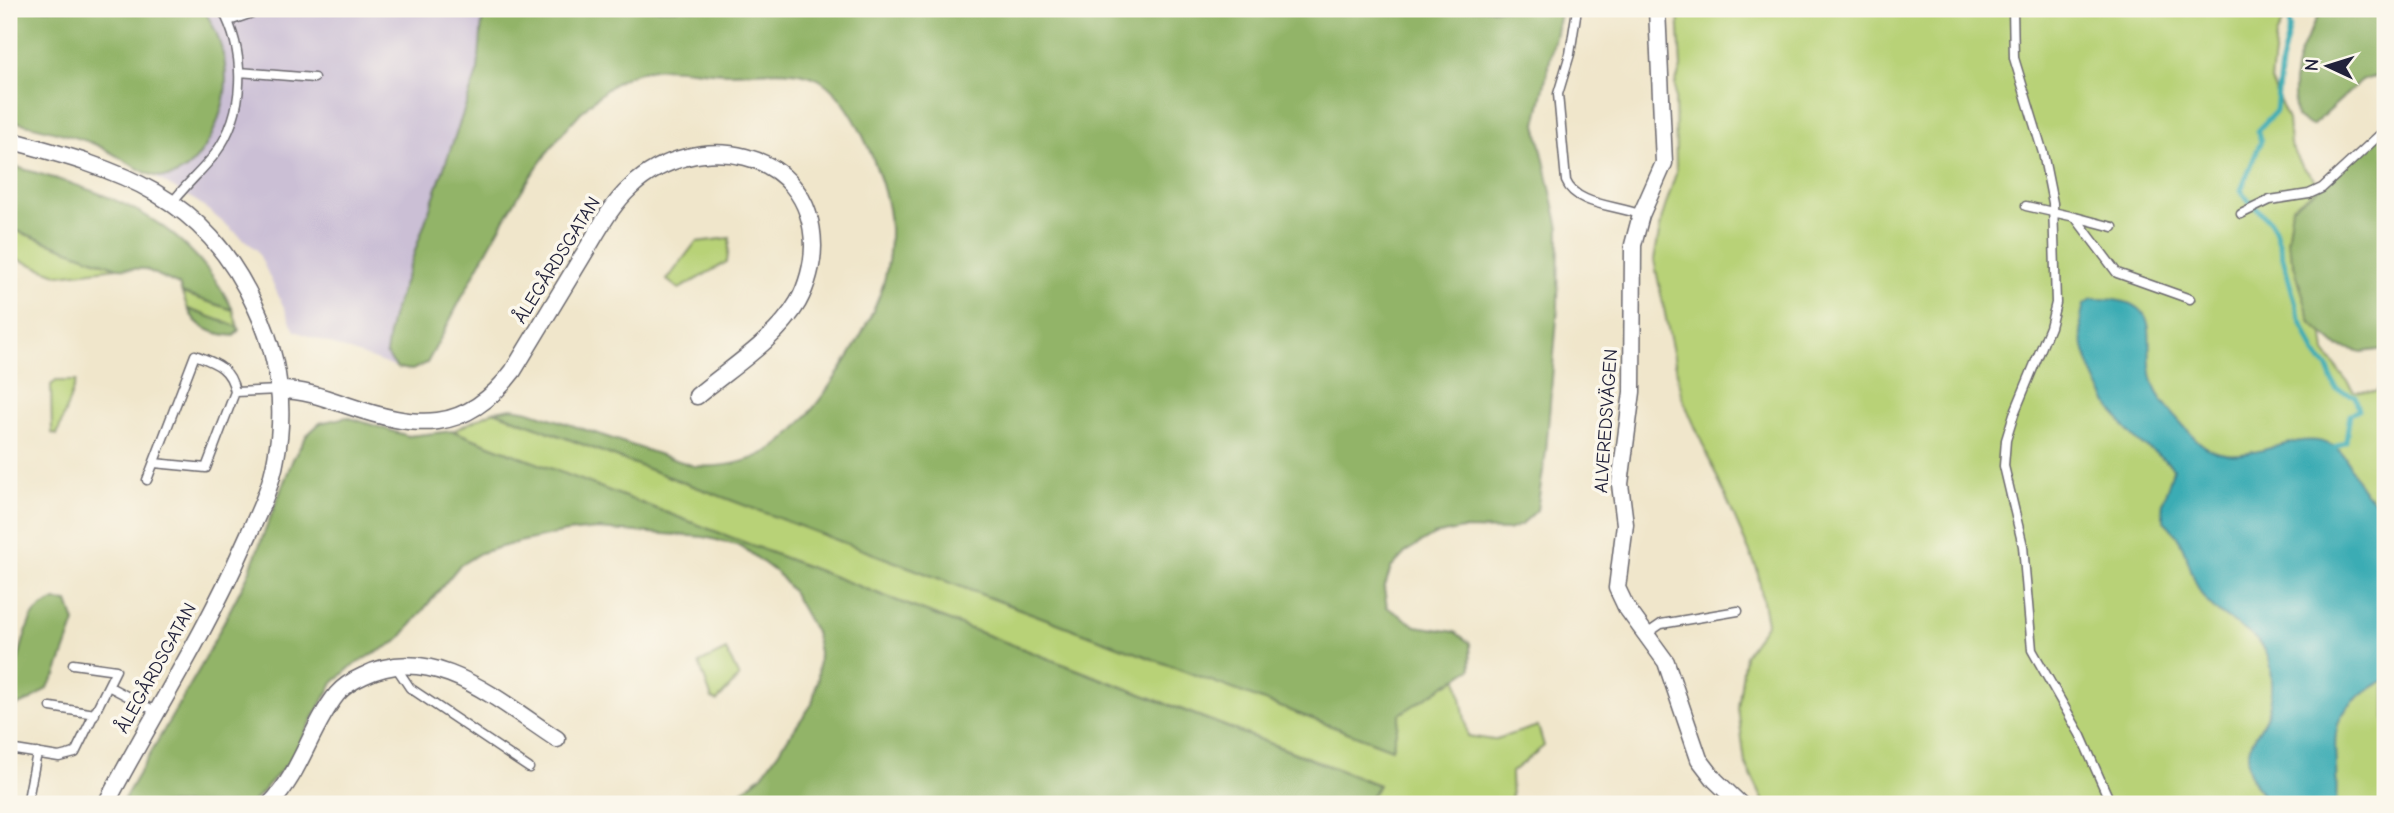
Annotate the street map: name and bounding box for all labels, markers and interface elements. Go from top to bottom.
north arrow [2292,32,2362,102]
text: N [2301,58,2323,72]
street label: ÅLEGÅRDSGATAN [509,193,605,327]
street label: ALVEREDSVÄGEN [1590,348,1622,494]
street label: ÅLEGÅRDSGATAN [111,599,201,737]

